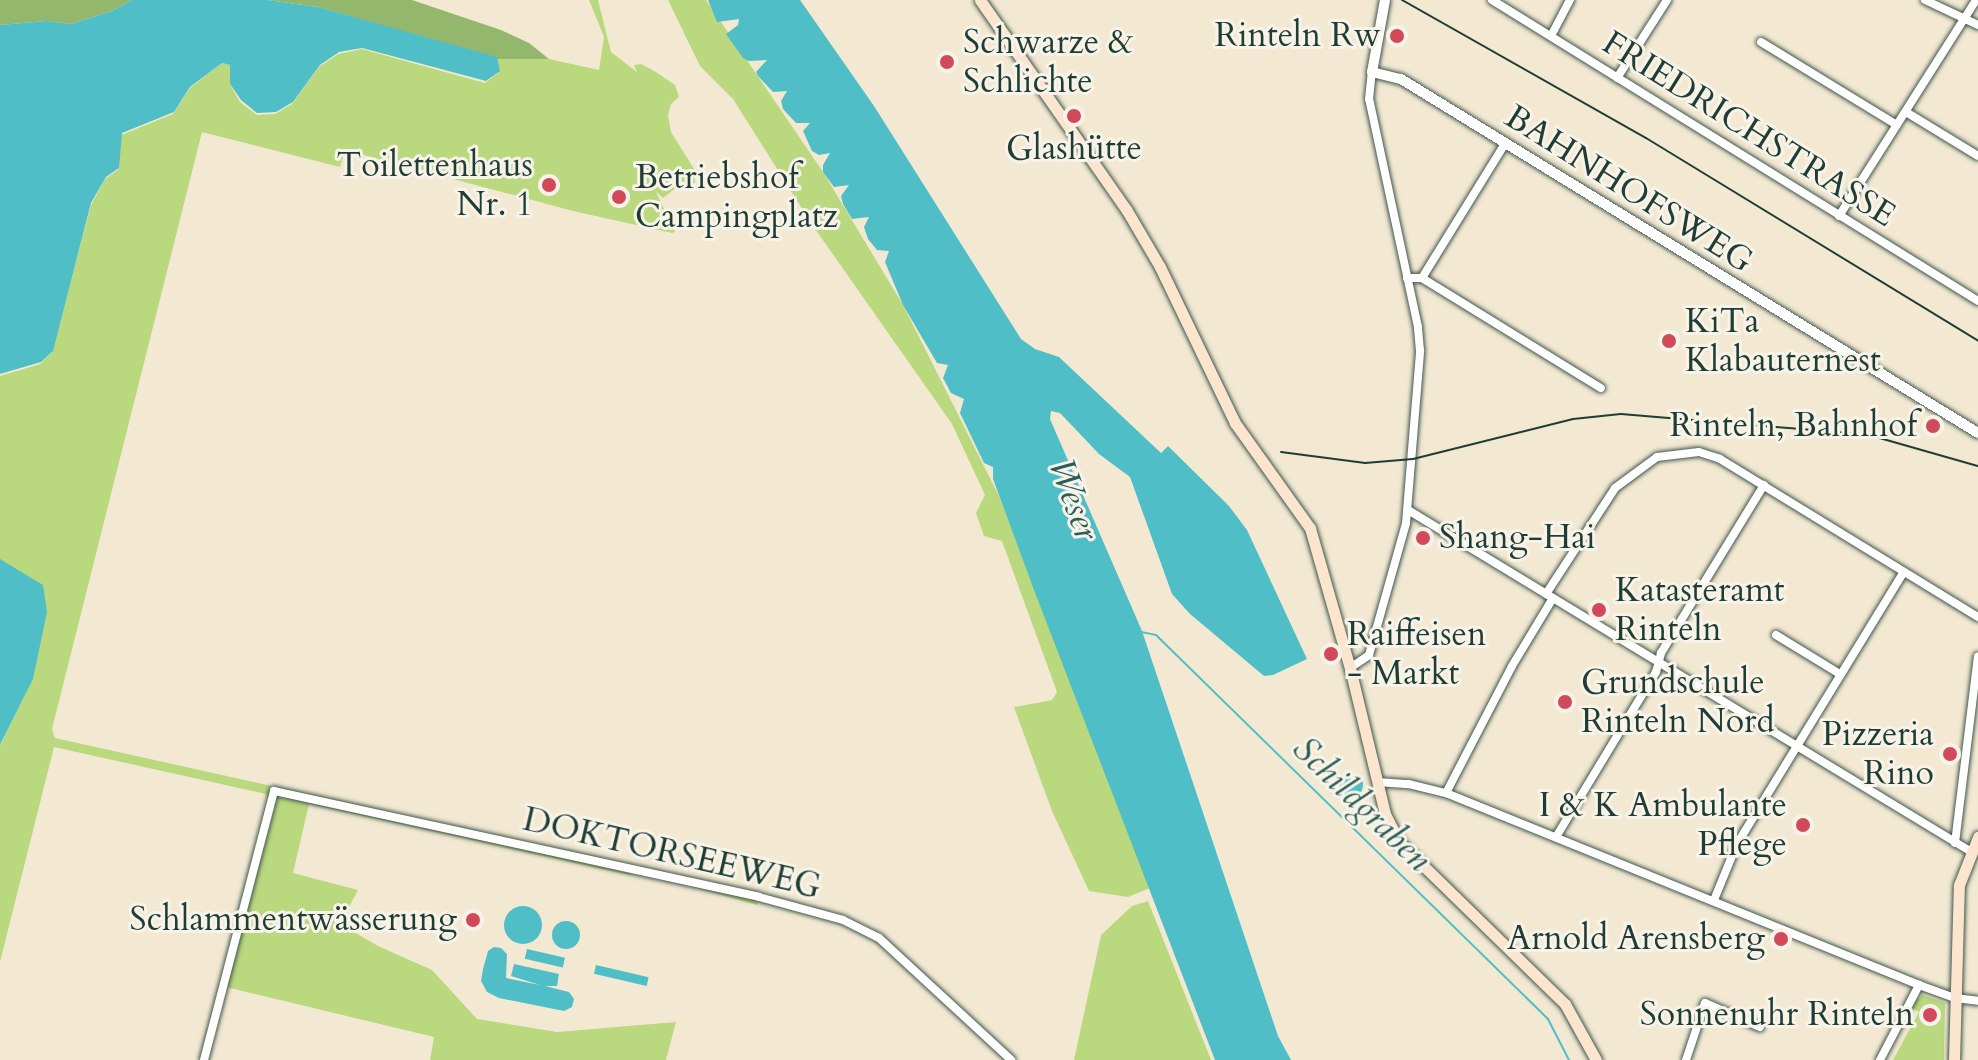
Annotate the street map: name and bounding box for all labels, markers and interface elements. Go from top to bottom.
place label: Rinteln Rw [1214,16,1381,56]
place label: Schwarze & Schlichte [963,22,1134,102]
street label: FRIEDRICHSTRASSE [1595,22,1903,236]
marker: Rinteln Rw [1388,27,1406,45]
marker: Schwarze & Schlichte [938,53,956,71]
street label: BAHNHOFSWEG [1498,96,1760,282]
marker: Glashütte [1065,107,1083,125]
place label: Glashütte [1006,129,1142,169]
place label: Toilettenhaus Nr. 1 [336,145,533,224]
place label: Betriebshof Campingplatz [635,157,838,236]
marker: Toilettenhaus Nr. 1 [540,176,558,194]
marker: Betriebshof Campingplatz [610,188,628,206]
place label: KiTa Klabauternest [1685,301,1881,380]
marker: KiTa Klabauternest [1660,332,1678,350]
place label: Rinteln, Bahnhof [1669,406,1917,446]
marker: Rinteln, Bahnhof [1924,417,1942,435]
water label: Weser [1039,452,1109,546]
place label: Shang-Hai [1439,518,1596,558]
marker: Shang-Hai [1414,529,1432,547]
place label: Katasteramt Rinteln [1615,570,1785,650]
marker: Katasteramt Rinteln [1590,601,1608,619]
place label: Raiffeisen - Markt [1347,614,1486,694]
marker: Raiffeisen - Markt [1322,645,1340,663]
place label: Grundschule Rinteln Nord [1581,662,1775,742]
marker: Grundschule Rinteln Nord [1556,693,1574,711]
place label: Pizzeria Rino [1822,714,1934,794]
water label: Schildgraben [1284,727,1440,881]
marker: Pizzeria Rino [1941,745,1959,763]
place label: I & K Ambulante Pflege [1539,785,1787,864]
street label: DOKTORSEEWEG [519,799,825,907]
marker: I & K Ambulante Pflege [1794,816,1812,834]
place label: Schlammentwässerung [130,900,457,940]
marker: Schlammentwässerung [464,911,482,929]
place label: Arnold Arensberg [1507,919,1765,959]
marker: Arnold Arensberg [1772,930,1790,948]
place label: Sonnenuhr Rinteln [1640,995,1914,1035]
marker: Sonnenuhr Rinteln [1921,1006,1939,1024]

